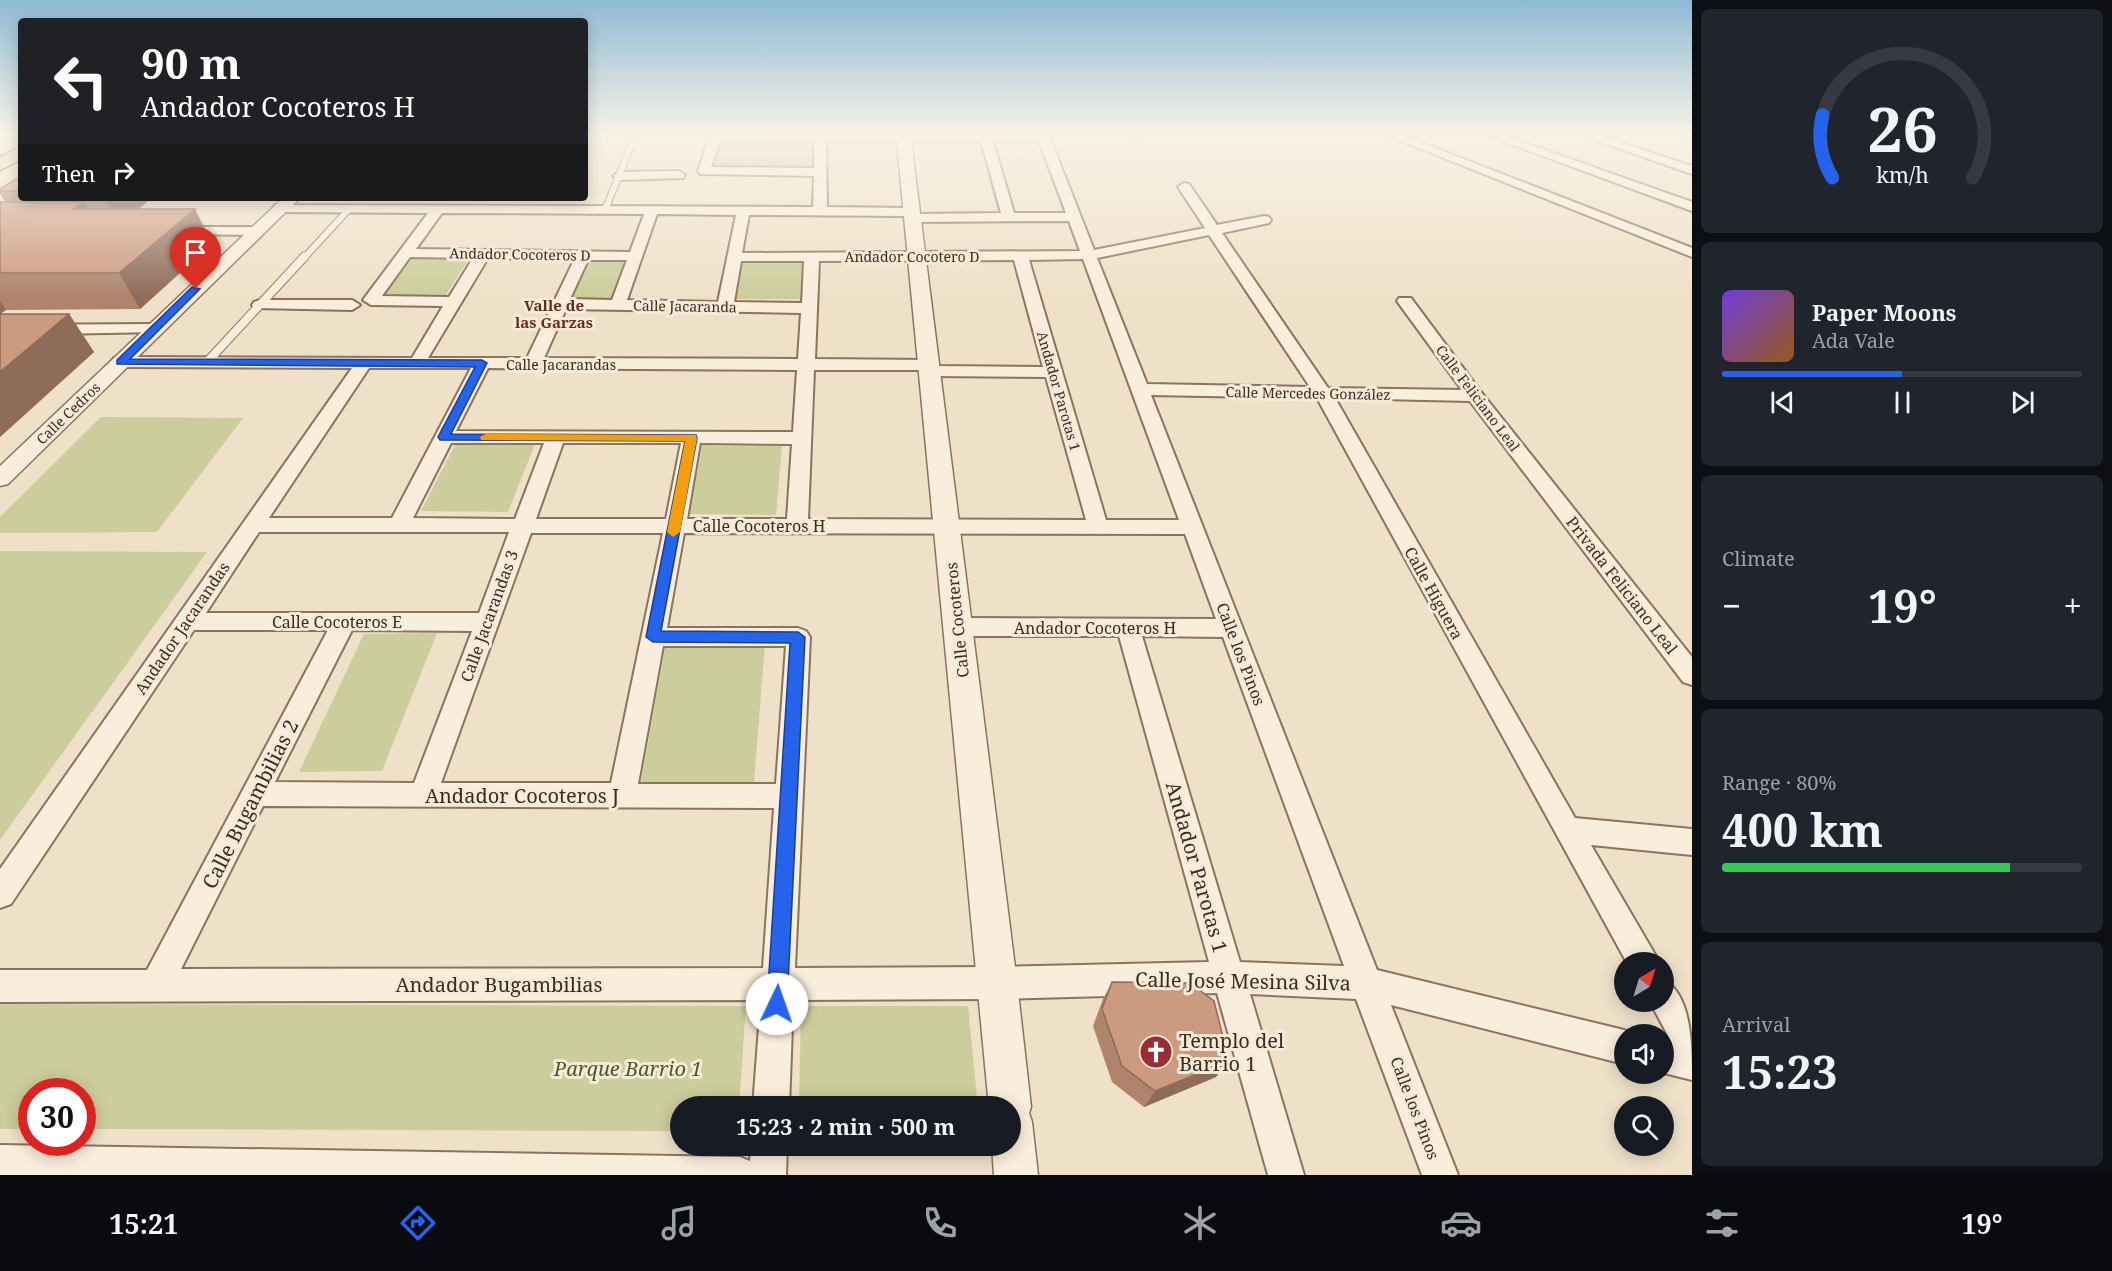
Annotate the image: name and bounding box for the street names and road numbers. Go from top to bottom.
street label: Andador Cocoteros D [449,243,591,265]
street label: Andador Cocotero D [845,247,979,266]
street label: Calle Jacaranda [633,296,737,316]
street label: Andador Parotas 1 [1033,329,1085,453]
street label: Calle Feliciano Leal [1432,341,1525,456]
street label: Calle Jacarandas [506,355,616,374]
street label: Calle Cedros [32,378,104,448]
street label: Calle Mercedes González [1225,382,1391,404]
street label: Privada Feliciano Leal [1561,512,1683,658]
street label: Calle Cocoteros H [693,515,826,537]
street label: Calle Higuera [1399,543,1469,643]
street label: Calle Jacarandas 3 [455,547,523,685]
street label: Andador Jacarandas [129,557,235,699]
street label: Calle Cocoteros [940,561,974,679]
street label: Calle los Pinos [1211,599,1271,709]
street label: Calle Cocoteros E [272,611,402,633]
street label: Andador Cocoteros H [1014,617,1176,639]
street label: Calle Bugambilias 2 [196,715,304,893]
street label: Andador Parotas 1 [1160,778,1234,956]
street label: Andador Cocoteros J [425,782,619,809]
street label: Calle José Mesina Silva [1135,966,1351,996]
street label: Andador Bugambilias [395,971,603,998]
street label: Calle los Pinos [1385,1053,1445,1163]

